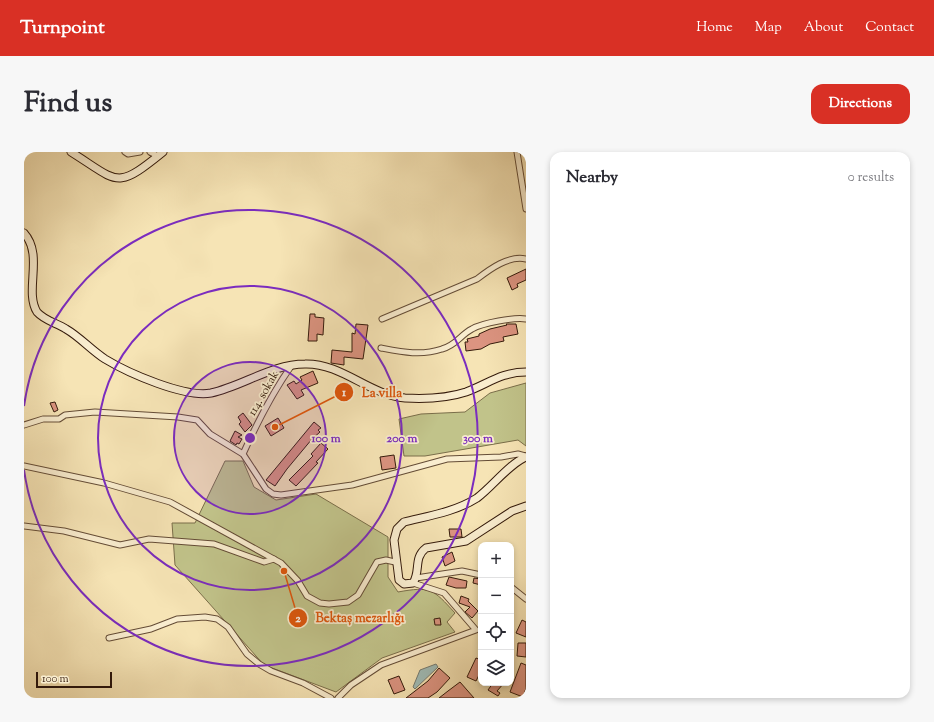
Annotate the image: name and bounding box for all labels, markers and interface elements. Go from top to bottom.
text: Turnpoint [20,15,105,42]
text: Home [696,18,733,38]
text: Map [755,18,782,38]
text: About [804,18,843,38]
text: Contact [865,18,914,38]
text: Find us [24,84,112,124]
button: Directions [811,84,910,124]
text: Nearby [566,166,618,190]
text: 0 results [848,169,894,187]
street label: 114. sokak [244,367,284,419]
callout: La villa [334,380,410,405]
text: 1 [341,384,347,402]
text: La villa [362,385,402,403]
text: 100 m [310,430,341,448]
text: 200 m [387,430,417,448]
text: 300 m [463,430,493,448]
centre of rings [243,431,257,445]
map controls [478,542,514,686]
button: + [478,542,514,578]
button: − [478,578,514,614]
callout: Bektaş mezarlığı [288,605,413,630]
text: 2 [295,610,301,628]
text: Bektaş mezarlığı [316,610,405,628]
button: locate [478,614,514,650]
button: layers [478,650,514,686]
scale bar [36,670,112,689]
text: 100 m [42,671,69,687]

